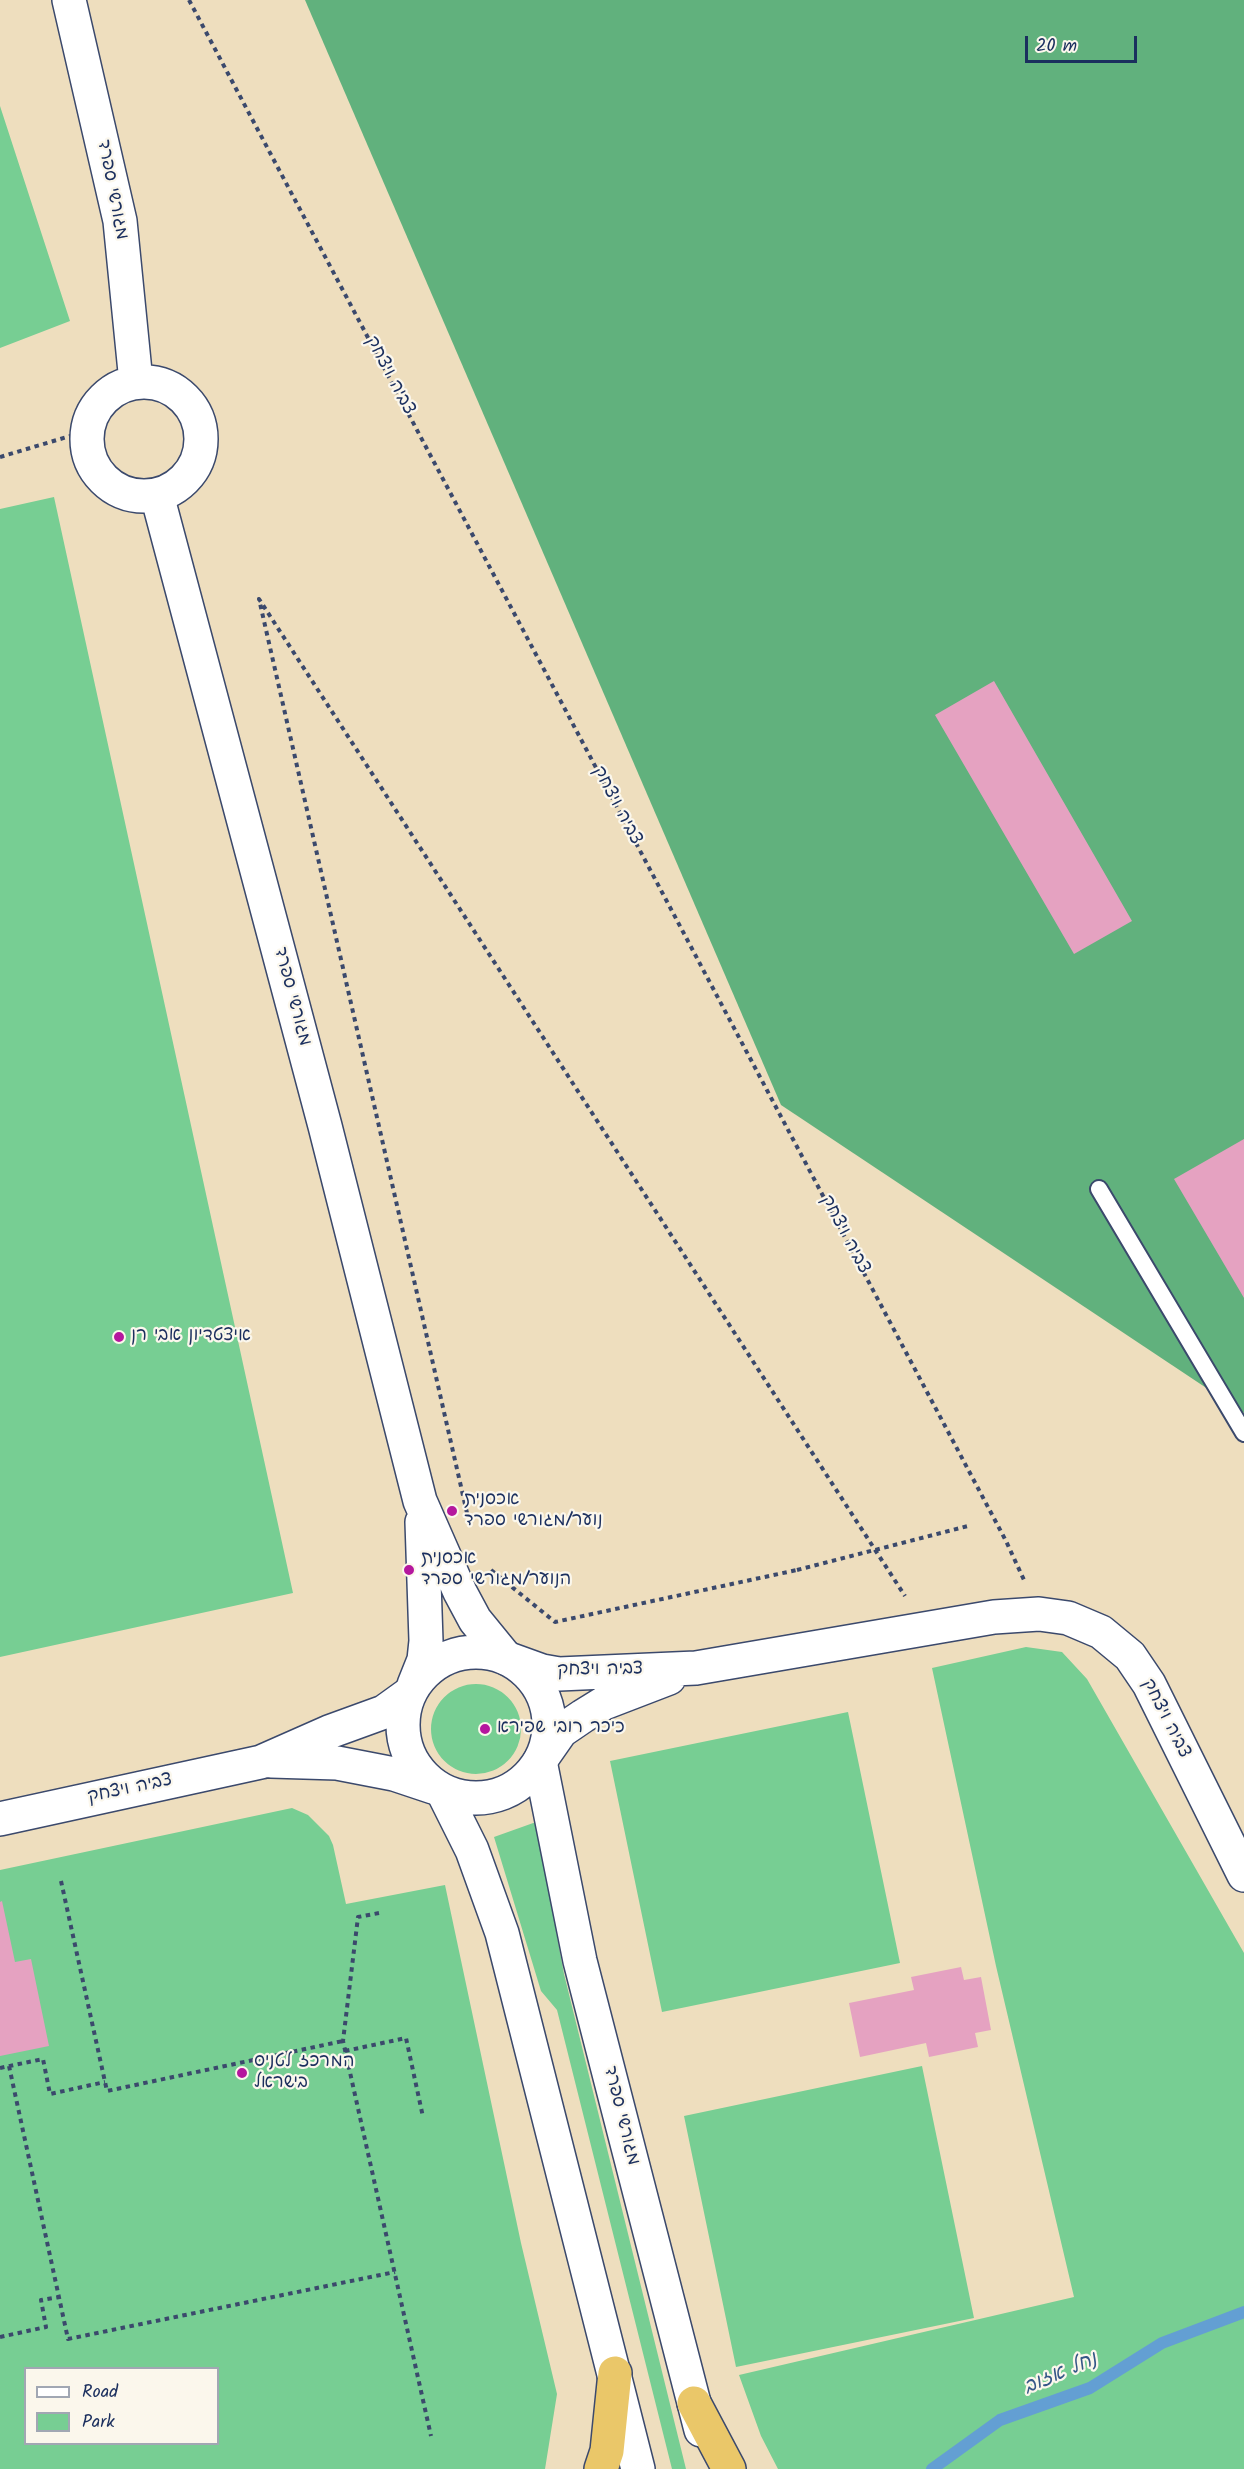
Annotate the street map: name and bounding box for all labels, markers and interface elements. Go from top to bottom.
scale bar [1028,24,1140,62]
text: 20 m [1036,32,1077,61]
street label: מגורשי ספרד [91,138,131,242]
street label: צביה ויצחק [359,333,419,419]
street label: צביה ויצחק [586,763,646,849]
street label: מגורשי ספרד [267,945,315,1049]
street label: צביה ויצחק [814,1192,874,1278]
place label: איצטדיון אבי רן [131,1326,251,1348]
marker: איצטדיון אבי רן [112,1330,126,1344]
place label: אכסנית נוער/מגורשי ספרד [464,1490,603,1532]
marker: אכסנית נוער/מגורשי ספרד [445,1504,459,1518]
place label: אכסנית הנוער/מגורשי ספרד [421,1549,571,1592]
marker: אכסנית הנוער/מגורשי ספרד [402,1563,416,1577]
street label: צביה ויצחק [557,1659,643,1683]
street label: צביה ויצחק [1136,1676,1194,1762]
place label: כיכר רובי שפירא [497,1718,625,1740]
marker: כיכר רובי שפירא [478,1722,492,1736]
street label: צביה ויצחק [86,1771,174,1809]
place label: המרכז לטניס בישראל [254,2052,355,2094]
street label: מגורשי ספרד [597,2064,643,2168]
marker: המרכז לטניס בישראל [235,2066,249,2080]
water label: נחל אזוב [1021,2349,1101,2401]
legend [24,2367,219,2445]
text: Road [82,2378,118,2407]
text: Park [82,2408,115,2437]

